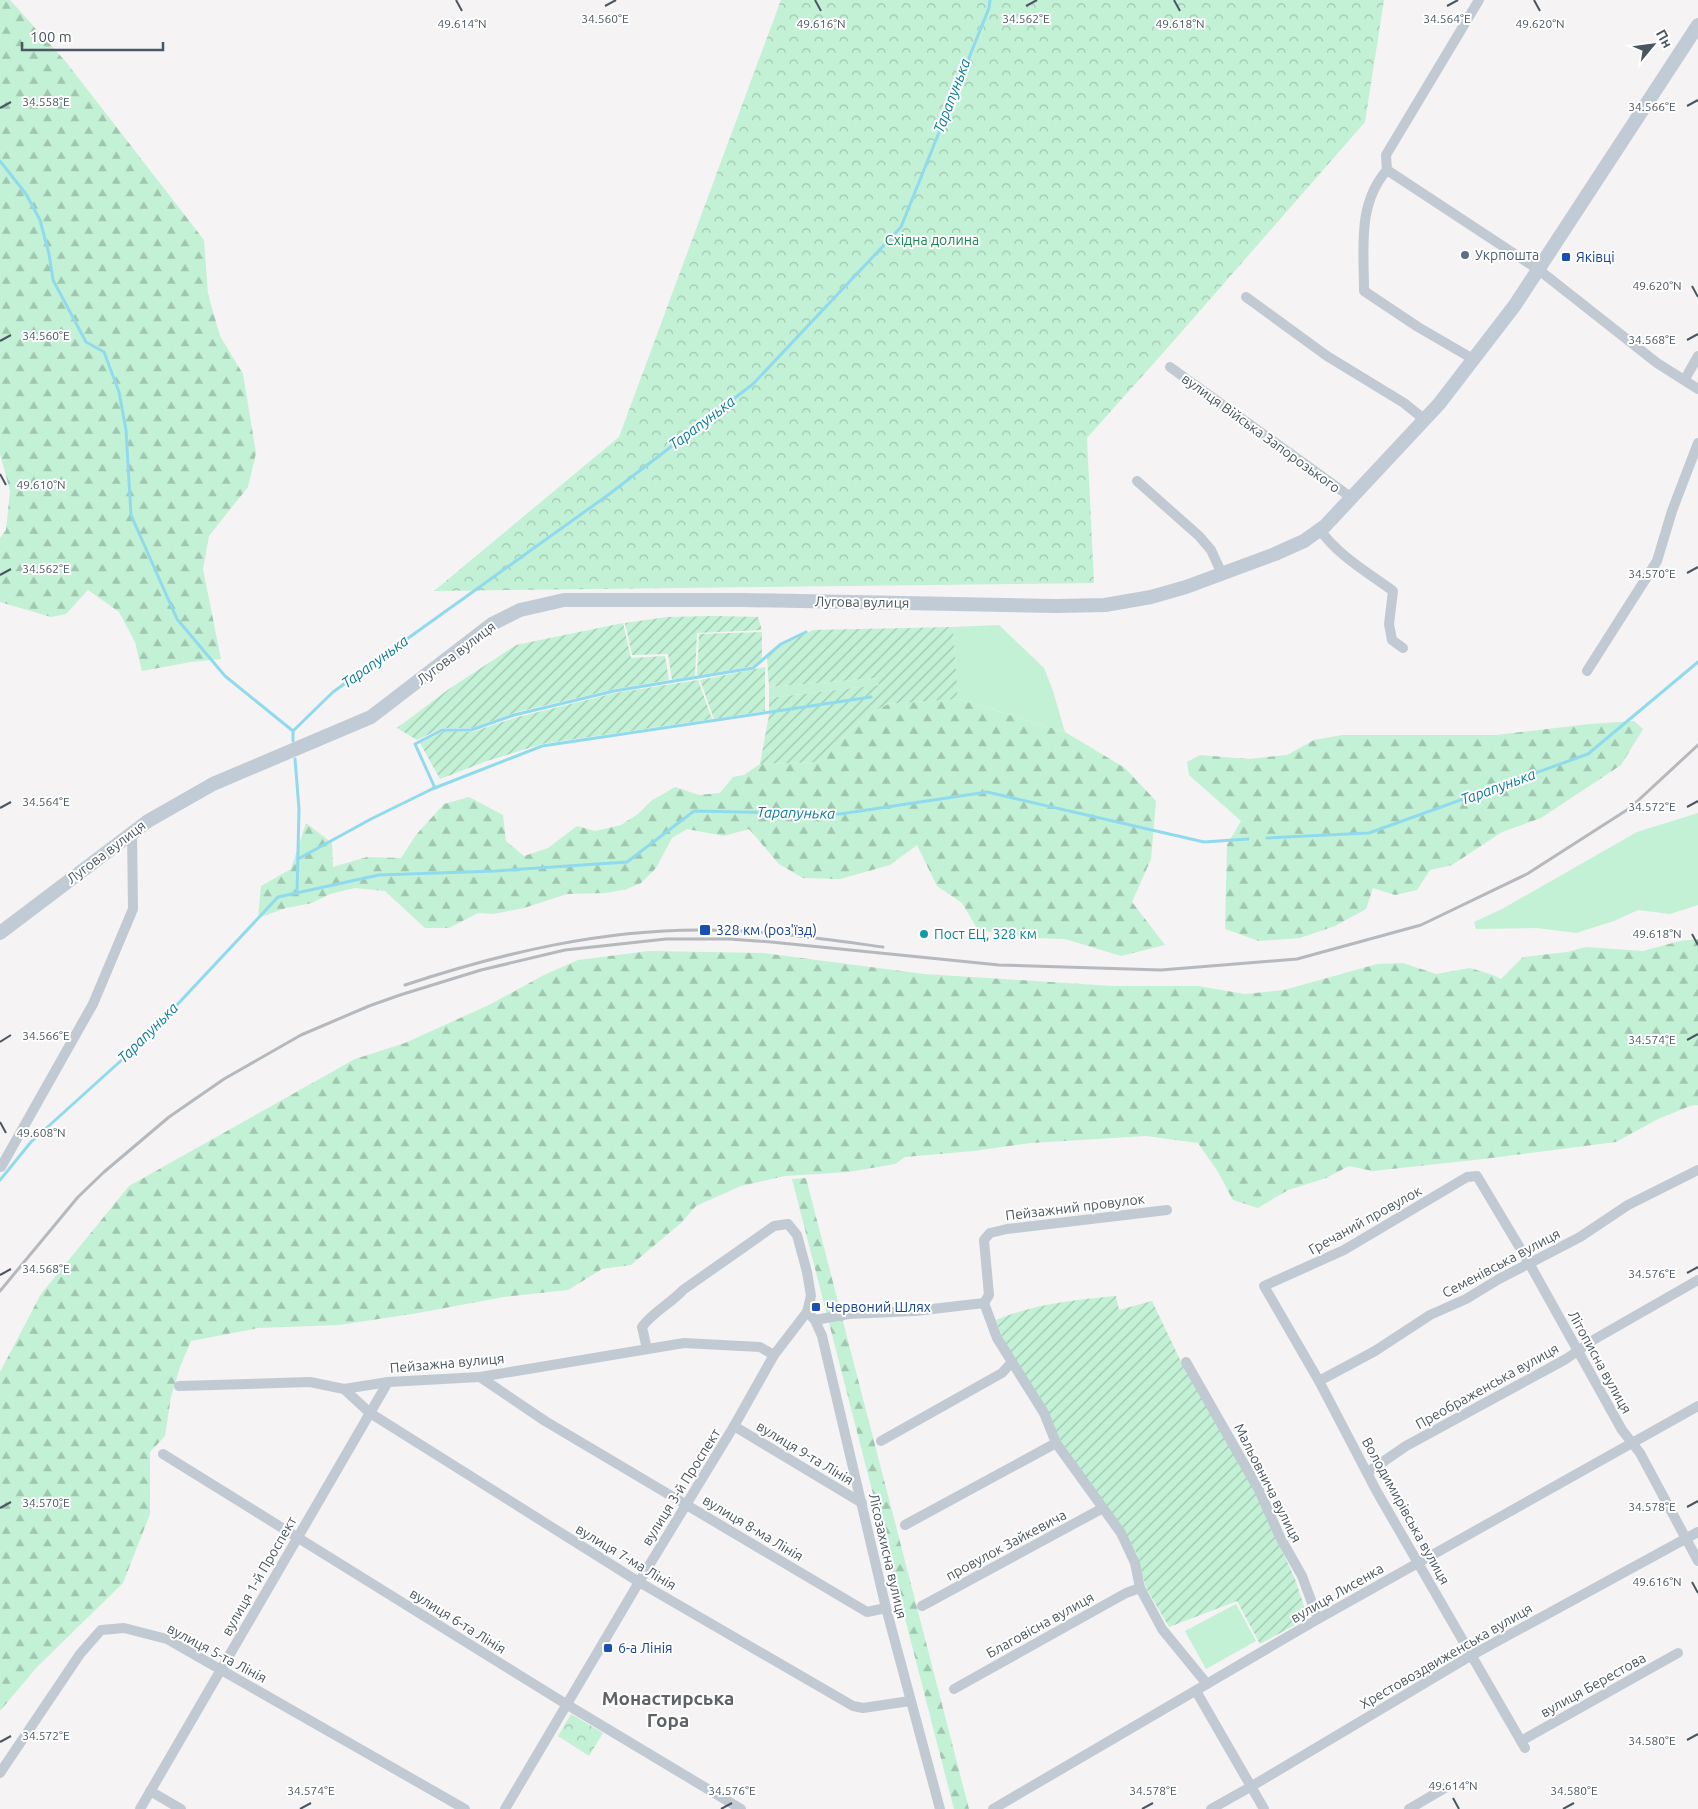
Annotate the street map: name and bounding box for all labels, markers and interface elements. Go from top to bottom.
text: 34.560°E [581,12,629,25]
text: 34.562°E [1002,12,1050,25]
text: 34.564°E [1423,12,1471,25]
text: 49.614°N [437,17,487,30]
text: 49.616°N [796,17,846,30]
text: 49.618°N [1155,17,1205,30]
text: 49.620°N [1515,17,1565,30]
scale bar [22,20,164,52]
north arrow [1628,20,1678,70]
text: Пн [1653,27,1676,51]
text: 100 m [30,28,72,45]
water label: Тарапунька [930,56,974,135]
text: 34.558°E [22,95,70,108]
text: 34.566°E [1628,100,1676,113]
park label: Східна долина [885,232,979,248]
place label: Укрпошта [1475,247,1539,263]
marker: Укрпошта [1459,249,1471,261]
place label: Яківці [1576,249,1615,265]
marker: Яківці [1560,251,1572,263]
text: 49.620°N [1632,279,1682,292]
text: 34.560°E [22,329,70,342]
text: 34.568°E [1628,333,1676,346]
street label: вулиця Війська Запорозького [1179,370,1343,496]
water label: Тарапунька [665,392,738,453]
text: 49.610°N [16,478,66,491]
text: 34.562°E [22,562,70,575]
text: 34.570°E [1628,567,1676,580]
street label: Лугова вулиця [814,593,910,611]
street label: Лугова вулиця [413,618,499,688]
water label: Тарапунька [338,632,411,691]
water label: Тарапунька [1458,765,1538,808]
text: 34.564°E [22,795,70,808]
text: 34.572°E [1628,800,1676,813]
water label: Тарапунька [757,803,835,822]
street label: Лугова вулиця [63,817,149,887]
place label: 328 км (роз'їзд) [716,922,817,938]
marker: 328 км (роз'їзд) [698,923,712,937]
place label: Пост ЕЦ, 328 км [934,926,1037,942]
text: 49.618°N [1632,927,1682,940]
marker: Пост ЕЦ, 328 км [918,928,930,940]
water label: Тарапунька [114,999,181,1066]
text: 34.566°E [22,1029,70,1042]
text: 34.574°E [1628,1033,1676,1046]
text: 49.608°N [16,1126,66,1139]
street label: Гречаний провулок [1306,1182,1424,1258]
street label: Пейзажний провулок [1004,1191,1146,1223]
street label: Семенівська вулиця [1439,1225,1563,1301]
text: 34.568°E [22,1262,70,1275]
text: 34.576°E [1628,1267,1676,1280]
place label: Червоний Шлях [826,1299,931,1315]
marker: Червоний Шлях [810,1301,822,1313]
street label: Літописна вулиця [1565,1308,1635,1416]
street label: Преображенська вулиця [1413,1340,1561,1432]
street label: Пейзажна вулиця [389,1350,505,1376]
street label: вулиця 9-та Лінія [754,1418,856,1488]
street label: Мальовнича вулиця [1231,1421,1305,1545]
street label: вулиця 3-й Проспект [638,1426,724,1548]
street label: Володимирівська вулиця [1359,1435,1453,1587]
street label: вулиця 8-ма Лінія [700,1492,806,1564]
street label: Лісозахисна вулиця [866,1492,910,1620]
text: 34.570°E [22,1496,70,1509]
text: 34.578°E [1628,1500,1676,1513]
street label: провулок Зайкевича [943,1506,1069,1584]
street label: вулиця 1-й Проспект [218,1514,300,1638]
street label: вулиця 7-ма Лінія [573,1521,679,1593]
street label: вулиця Лисенка [1288,1560,1386,1626]
text: 49.616°N [1632,1575,1682,1588]
street label: вулиця 6-та Лінія [407,1585,509,1657]
street label: Благовісна вулиця [983,1589,1097,1661]
street label: Хрестовоздвиженська вулиця [1357,1600,1535,1712]
street label: вулиця 5-та Лінія [165,1620,269,1686]
place label: 6-а Лінія [618,1640,673,1656]
marker: 6-а Лінія [602,1642,614,1654]
street label: вулиця Берестова [1538,1649,1648,1721]
district label: Монастирська Гора [602,1687,734,1731]
text: 34.572°E [22,1729,70,1742]
text: 34.580°E [1628,1734,1676,1747]
text: 49.614°N [1428,1779,1478,1792]
text: 34.574°E [287,1784,335,1797]
text: 34.576°E [708,1784,756,1797]
text: 34.578°E [1129,1784,1177,1797]
text: 34.580°E [1550,1784,1598,1797]

